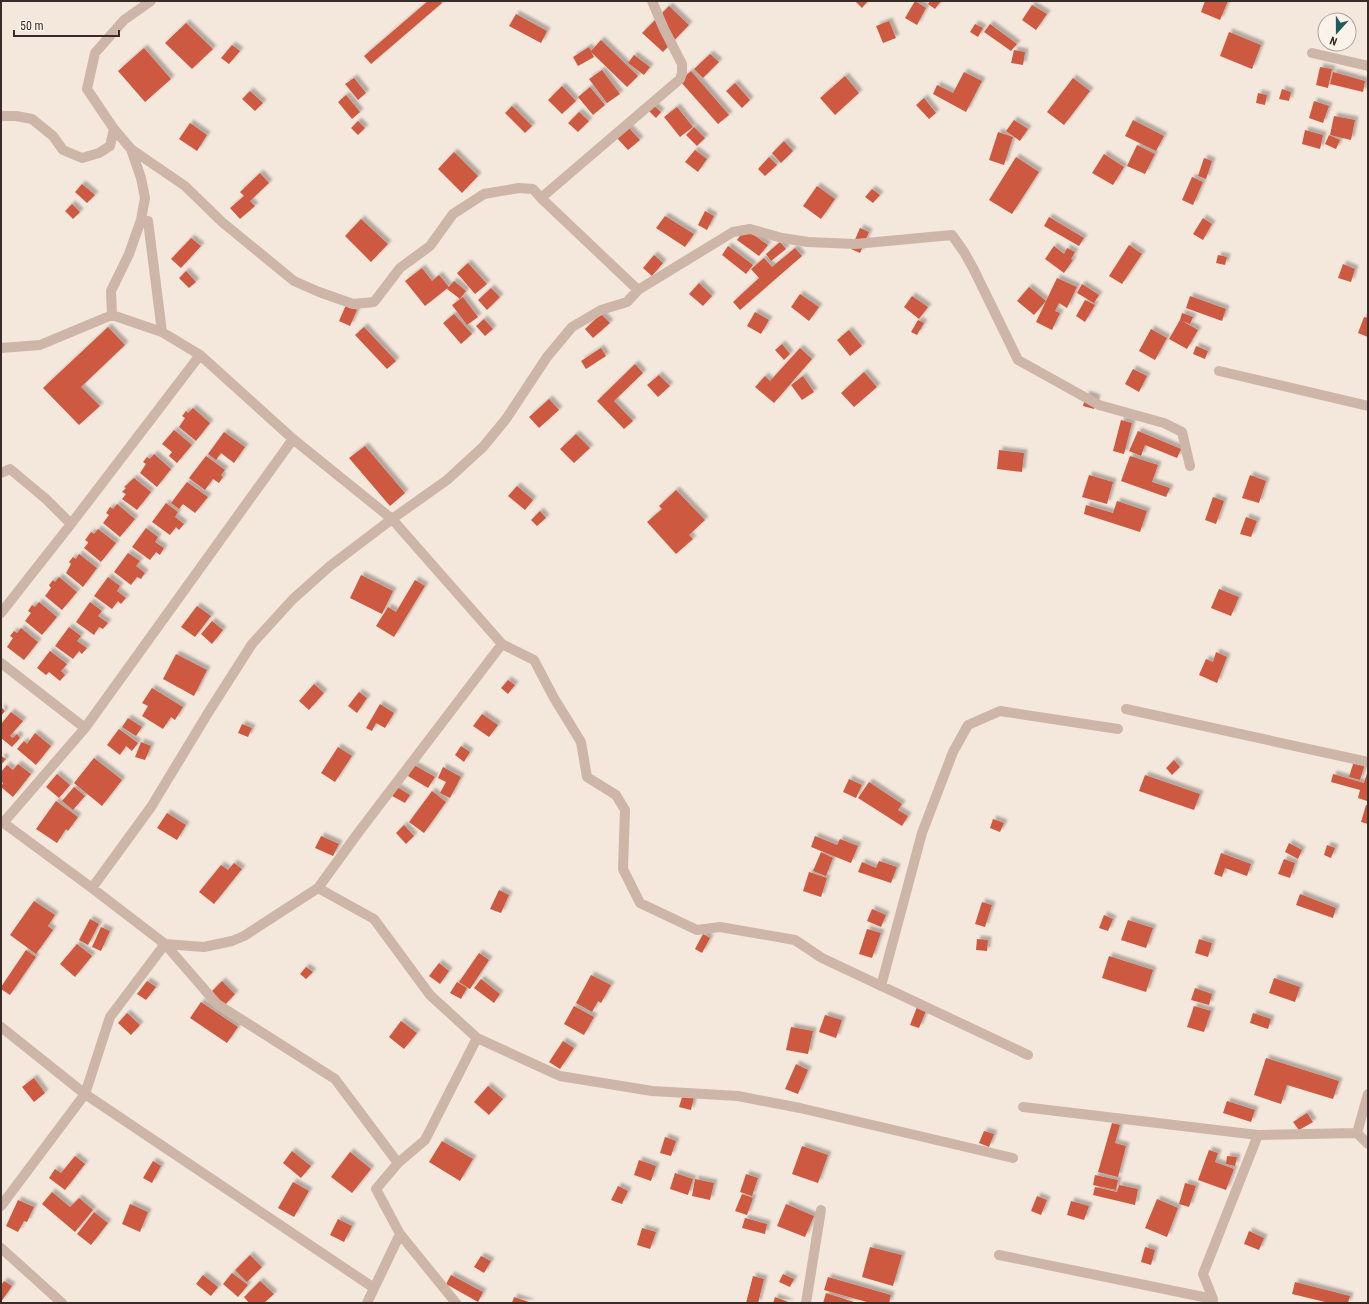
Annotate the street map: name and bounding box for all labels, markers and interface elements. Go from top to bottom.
scale bar [14,12,119,38]
north arrow [1317,12,1357,52]
text: 50 m [20,19,44,33]
text: N [1328,34,1339,48]

